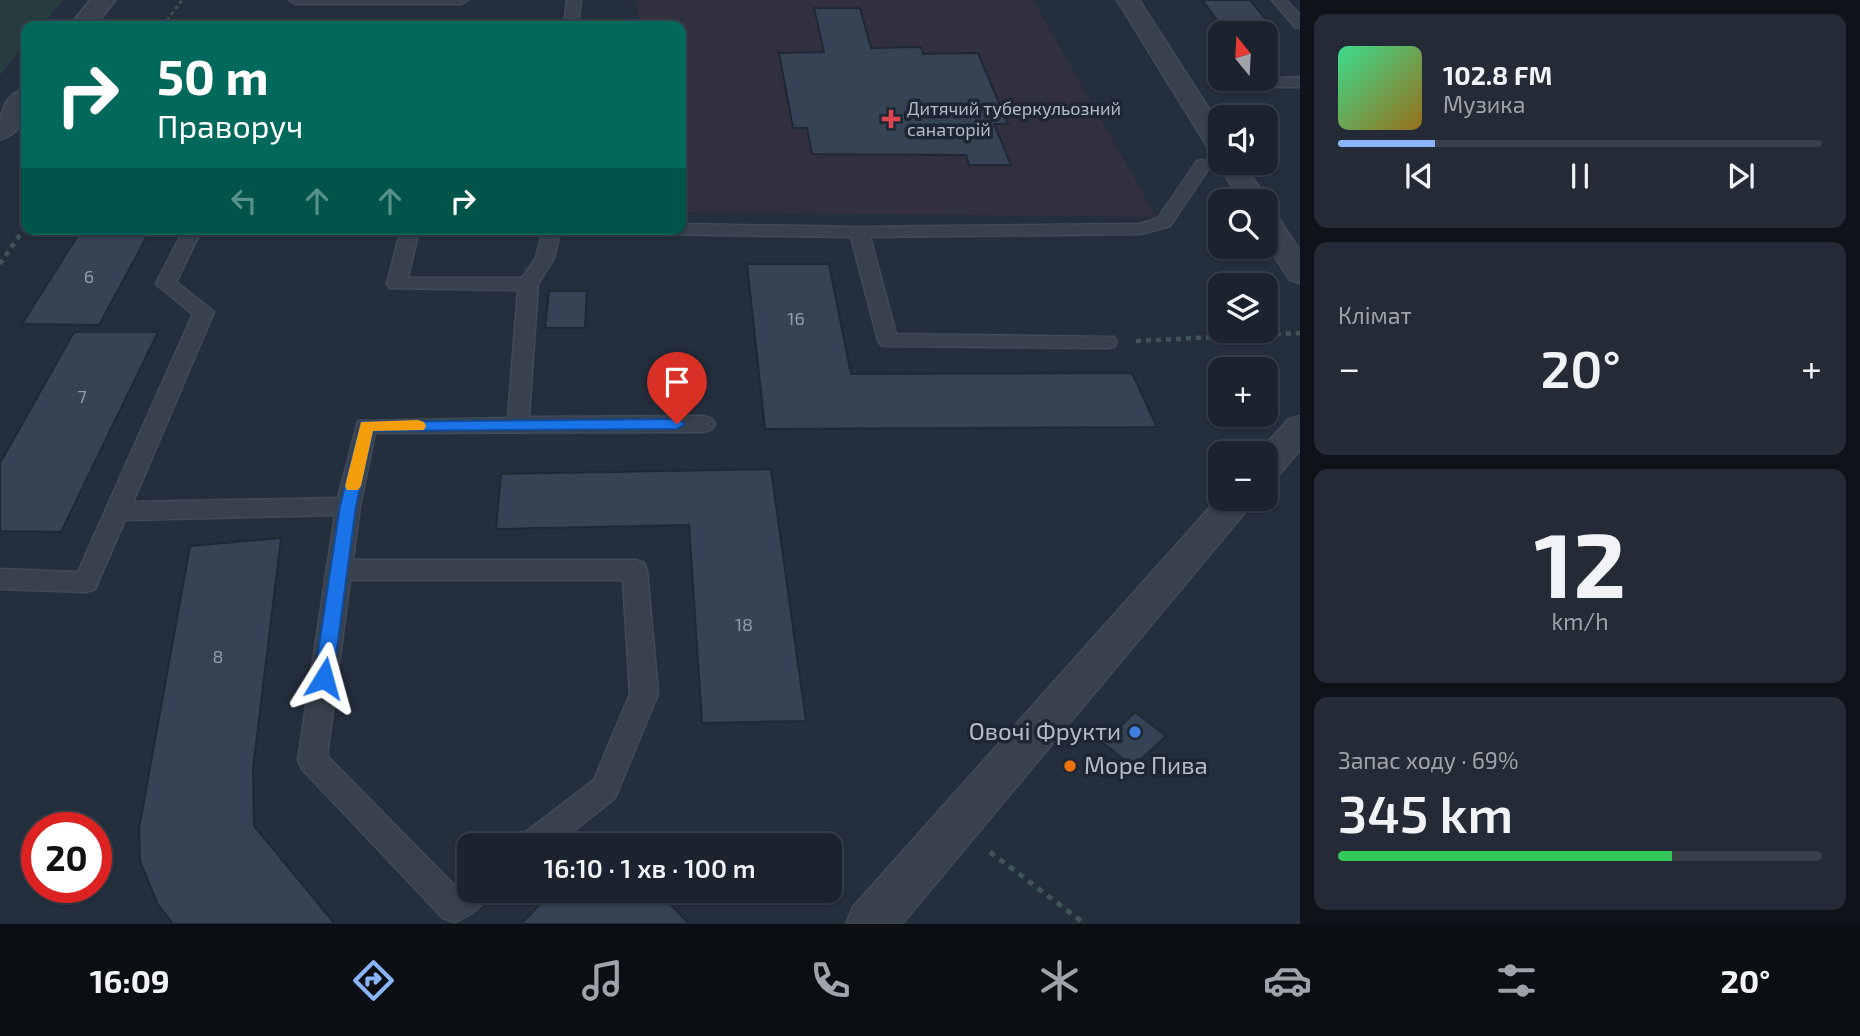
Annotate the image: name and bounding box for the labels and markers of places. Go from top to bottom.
place label: Дитячий туберкульозний санаторій [907,97,1121,140]
marker: Дитячий туберкульозний санаторій [881,109,901,129]
pin [647,352,707,424]
place label: Овочі Фрукти [969,716,1121,746]
marker: Овочі Фрукти [1127,724,1143,740]
place label: Море Пива [1084,750,1208,779]
marker: Море Пива [1062,758,1078,774]

